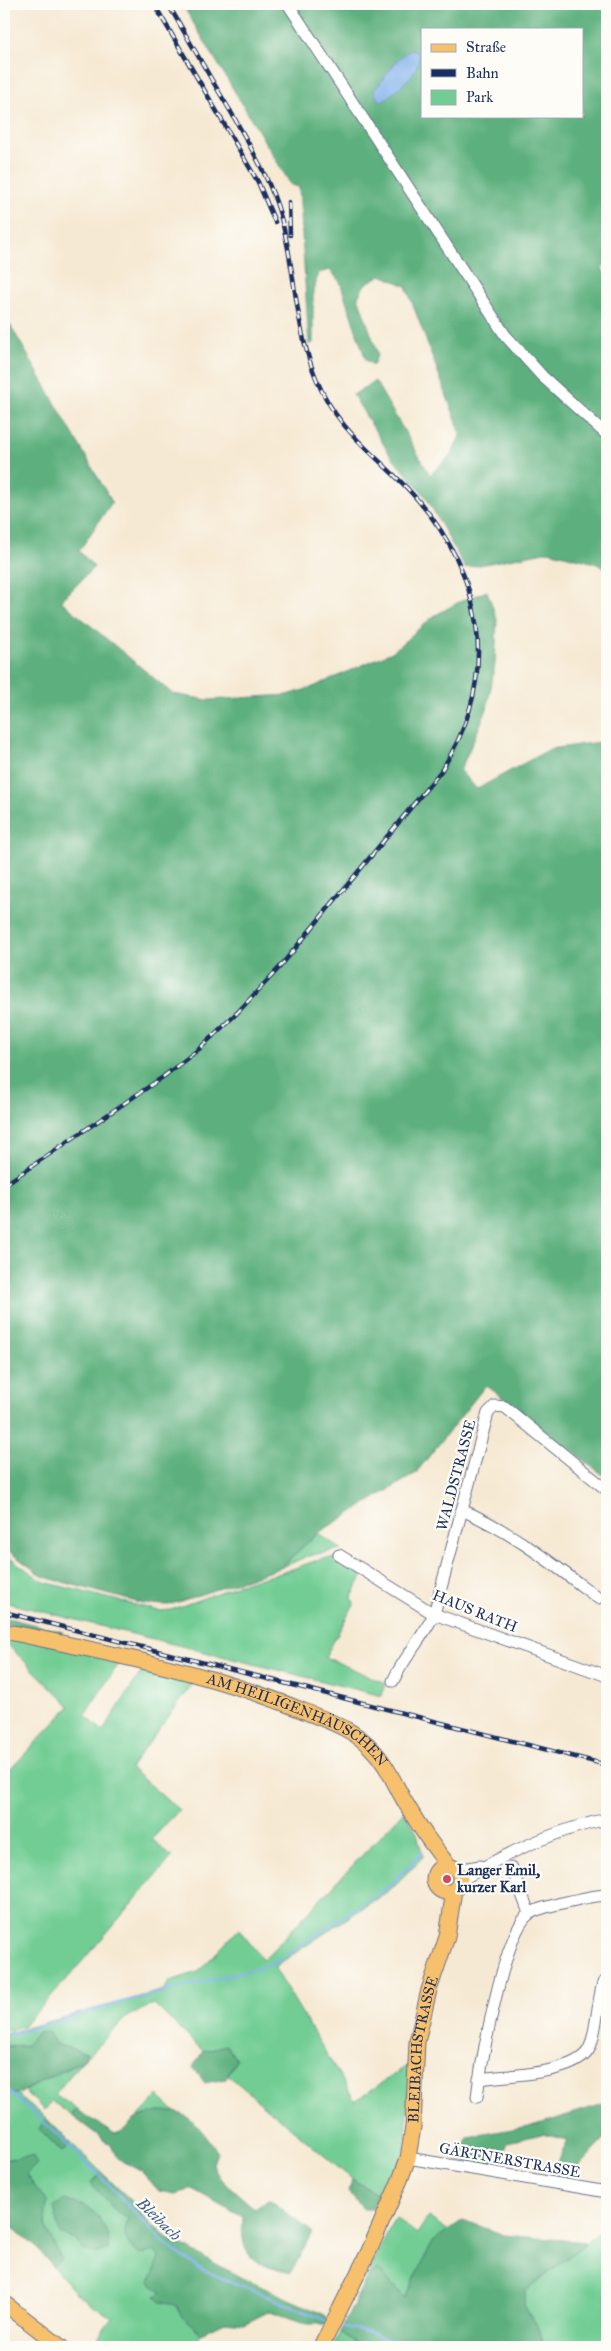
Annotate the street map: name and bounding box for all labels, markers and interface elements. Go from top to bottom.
legend [421,28,584,118]
text: Straße [466,38,506,56]
text: Bahn [466,64,499,82]
text: Park [466,88,493,106]
street label: WALDSTRASSE [433,1417,480,1532]
street label: HAUS RATH [430,1586,520,1636]
street label: AM HEILIGENHÄUSCHEN [204,1669,392,1770]
place label: Langer Emil, kurzer Karl [457,1861,540,1896]
marker: Langer Emil, kurzer Karl [441,1873,453,1885]
street label: BLEIBACHSTRASSE [404,1973,442,2123]
street label: GÄRTNERSTRASSE [438,2139,582,2181]
water label: Bleibach [132,2193,185,2245]

